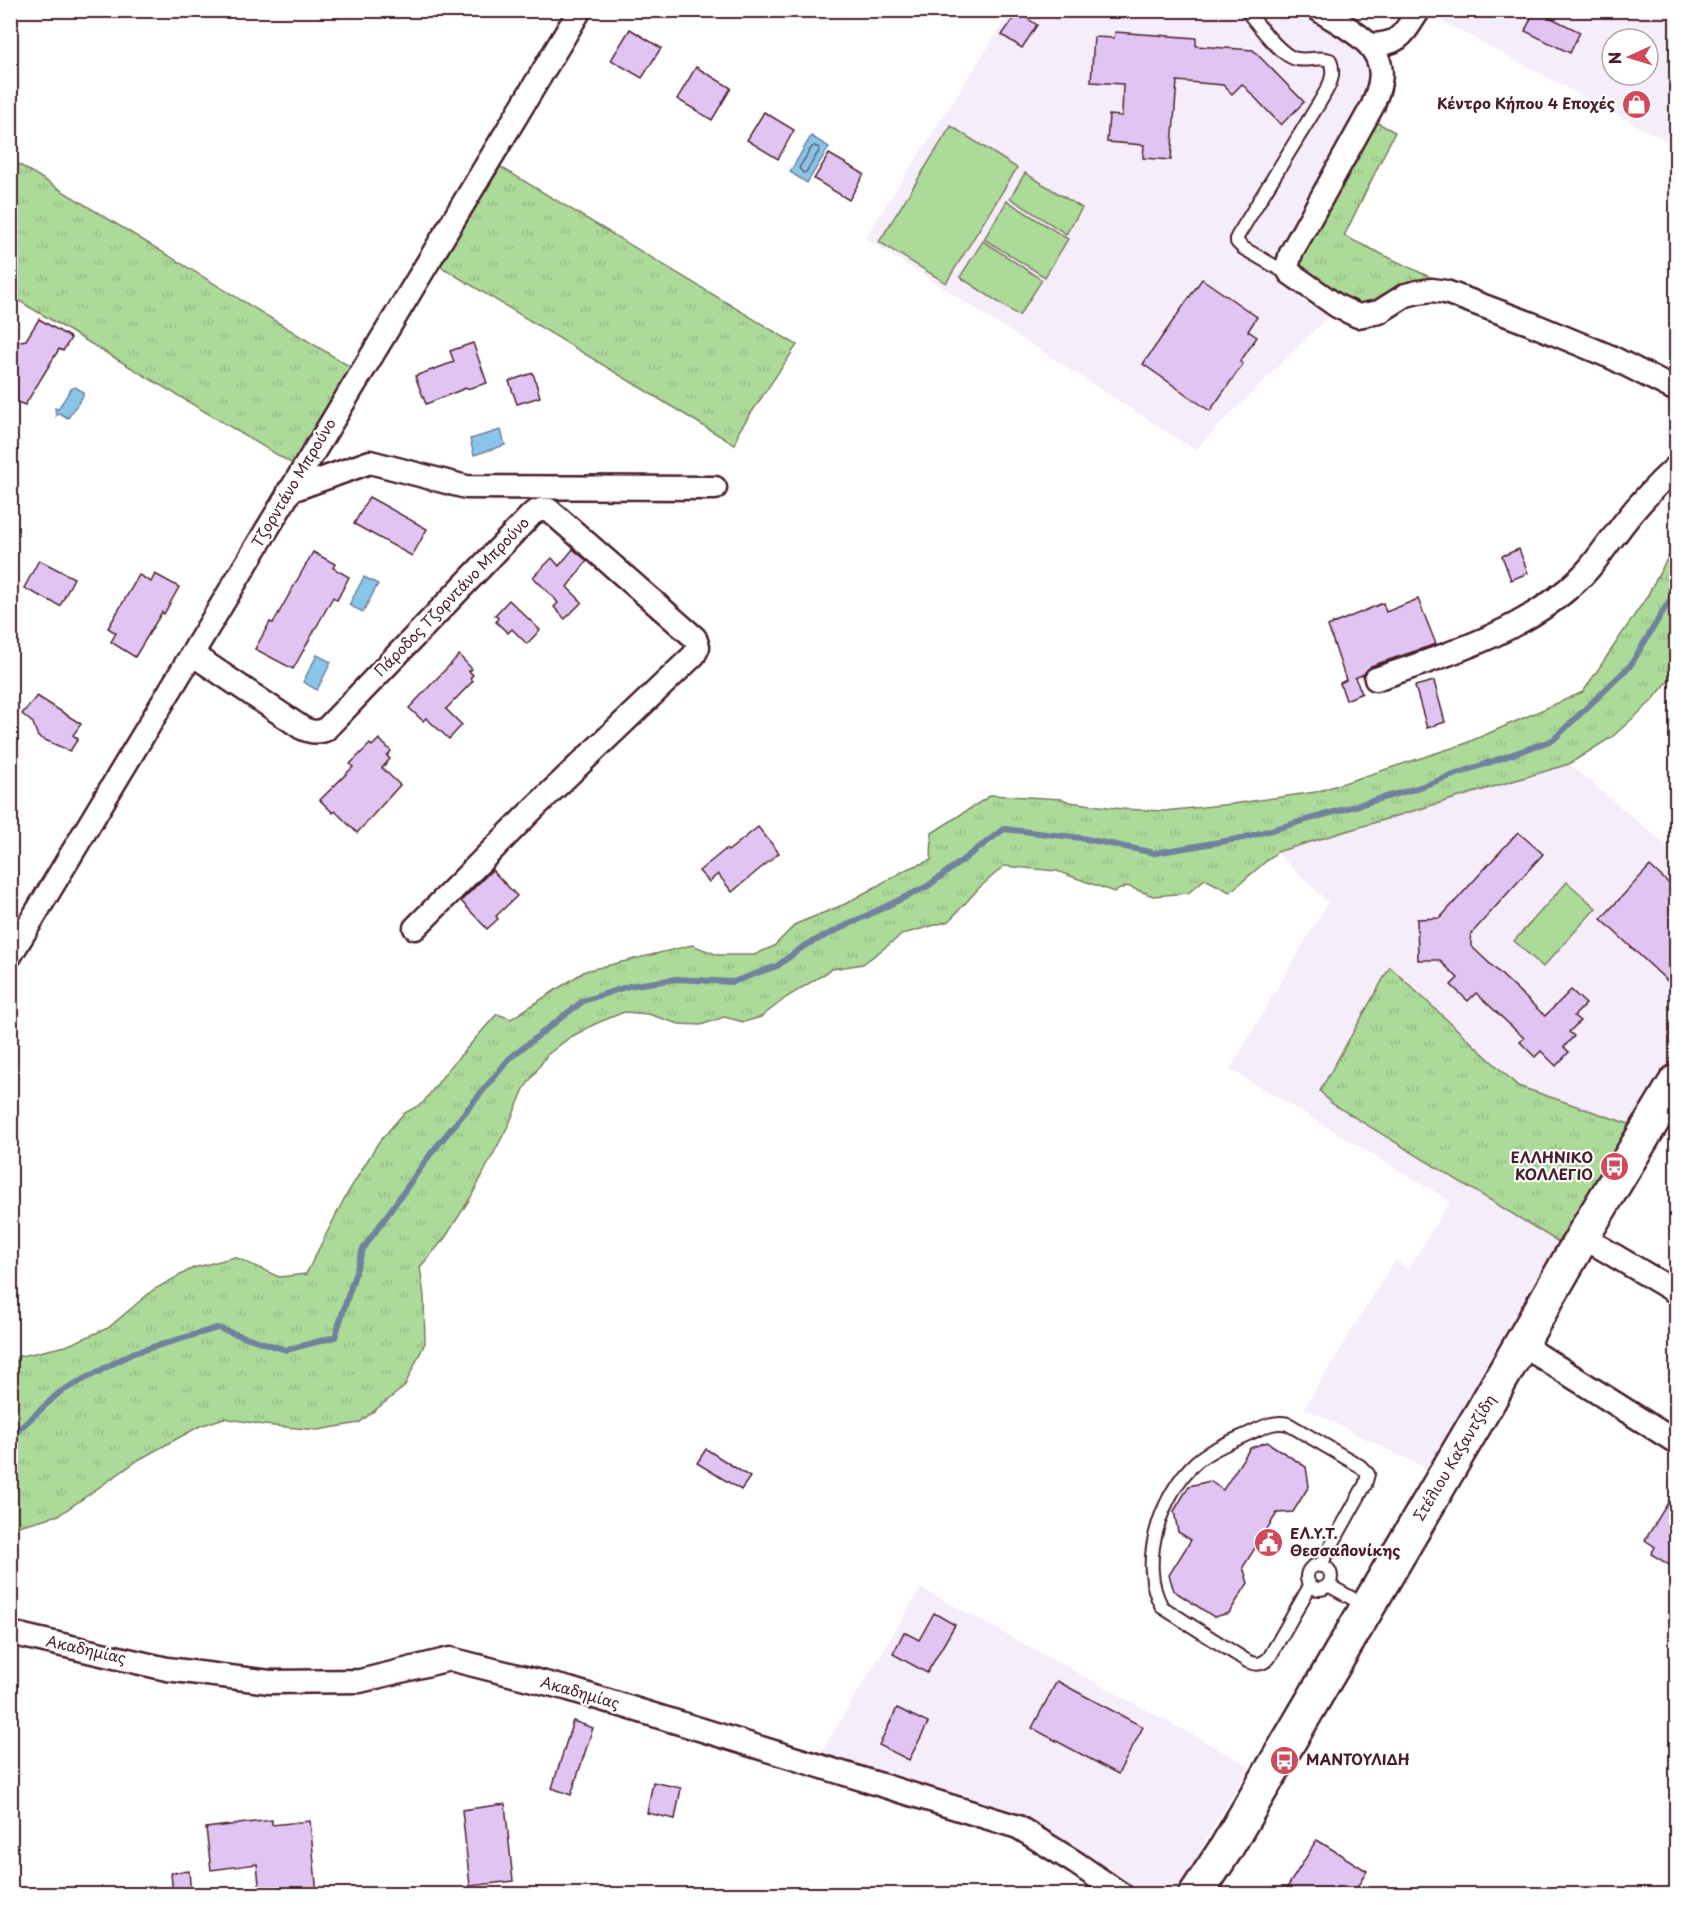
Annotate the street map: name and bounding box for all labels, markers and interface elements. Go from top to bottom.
north arrow [1600,27,1660,87]
text: N [1602,51,1626,65]
shop icon: Κέντρο Κήπου 4 Εποχές [1620,88,1652,120]
place label: Κέντρο Κήπου 4 Εποχές [1437,91,1615,114]
street label: Τζορντάνο Μπρούνο [245,413,340,551]
street label: Πάροδος Τζορντάνο Μπρούνο [368,511,534,681]
place label: ΕΛΛΗΝΙΚΟ ΚΟΛΛΕΓΙΟ [1511,1145,1593,1185]
bus stop icon: ΕΛΛΗΝΙΚΟ ΚΟΛΛΕΓΙΟ [1598,1151,1630,1183]
street label: Στέλιου Καζαντζίδη [1407,1390,1501,1525]
place label: ΕΛ.Υ.Τ. Θεσσαλονίκης [1290,1521,1400,1561]
public building icon: ΕΛ.Υ.Τ. Θεσσαλονίκης [1253,1527,1285,1559]
street label: Ακαδημίας [44,1628,129,1669]
street label: Ακαδημίας [538,1669,623,1714]
bus stop icon: ΜΑΝΤΟΥΛΙΔΗ [1269,1744,1301,1776]
place label: ΜΑΝΤΟΥΛΙΔΗ [1306,1747,1410,1770]

